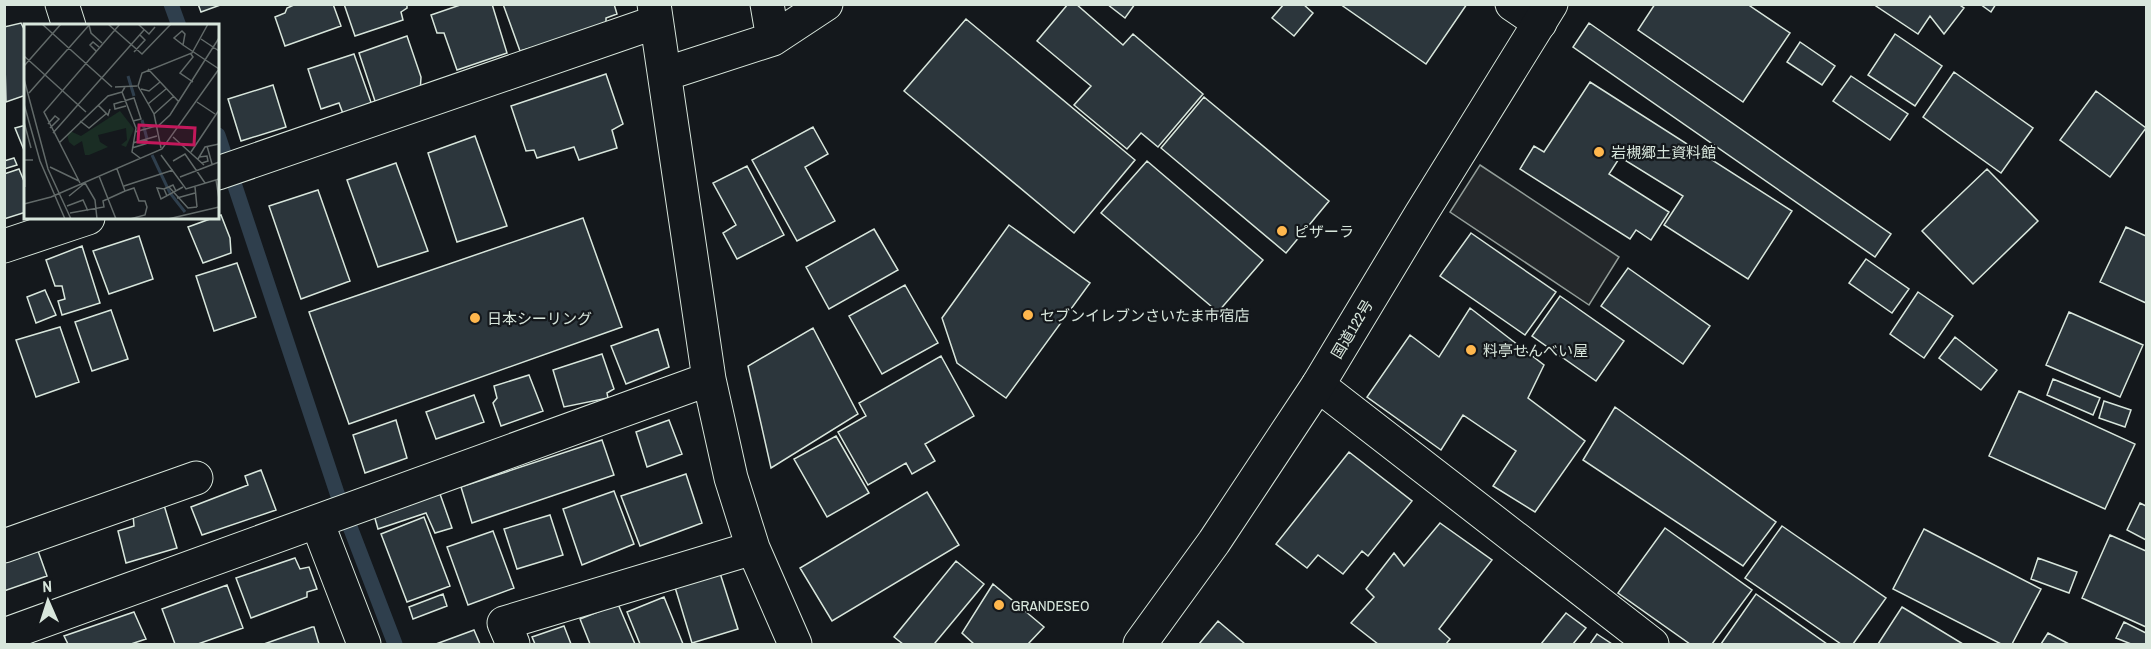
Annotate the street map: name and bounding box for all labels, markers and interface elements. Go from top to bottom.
inset map [24,24,219,219]
place label: 岩槻郷土資料館 [1611,142,1716,163]
marker: 岩槻郷土資料館 [1592,145,1606,159]
place label: ピザーラ [1294,221,1354,242]
marker: ピザーラ [1275,224,1289,238]
street label: 国道122号 [1326,296,1378,362]
place label: セブンイレブンさいたま市宿店 [1040,305,1250,326]
place label: 日本シーリング [487,308,592,329]
marker: セブンイレブンさいたま市宿店 [1021,308,1035,322]
marker: 日本シーリング [468,311,482,325]
place label: 料亭せんべい屋 [1483,340,1588,361]
marker: 料亭せんべい屋 [1464,343,1478,357]
north arrow [18,571,78,631]
text: N [42,575,53,597]
place label: GRANDESEO [1011,595,1090,616]
marker: GRANDESEO [992,598,1006,612]

